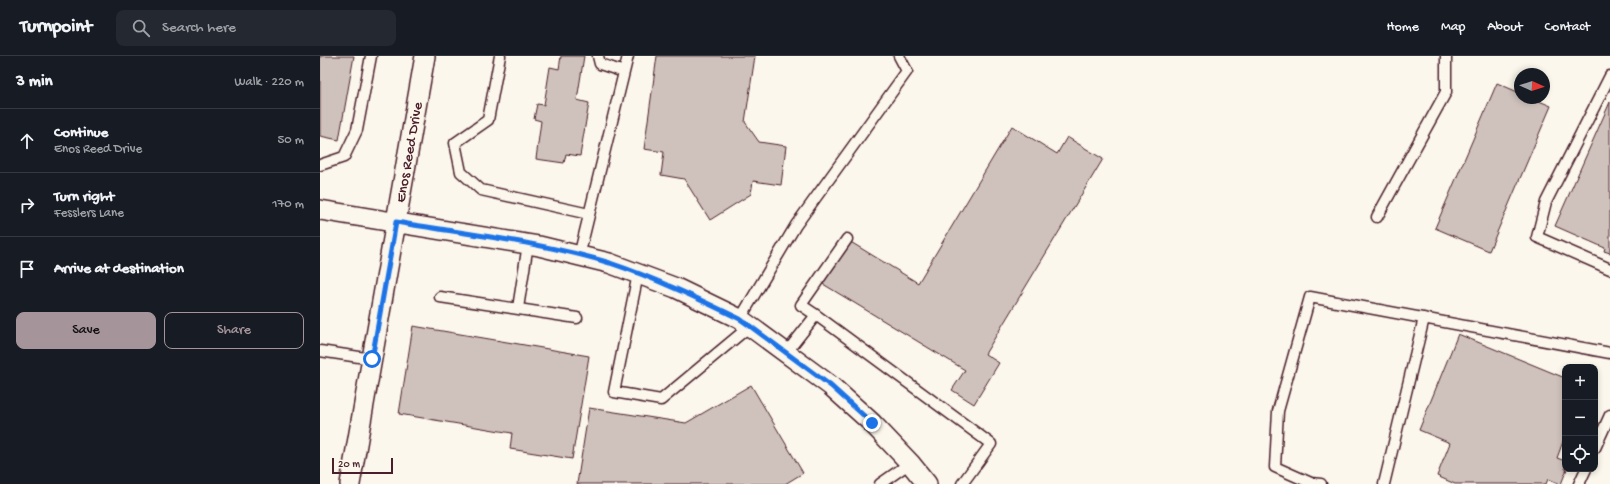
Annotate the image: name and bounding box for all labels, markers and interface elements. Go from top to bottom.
search box [116,10,396,46]
text: Turnpoint [20,16,92,39]
icon: search [130,17,152,39]
text: Search here [162,19,236,37]
text: Home [1387,19,1419,36]
text: Map [1441,19,1465,36]
text: About [1487,19,1523,36]
text: Contact [1545,19,1590,36]
north arrow [1514,68,1550,104]
text: 3 min [16,72,53,92]
text: Walk · 220 m [234,75,304,90]
street label: Enos Reed Drive [392,100,428,204]
text: Continue [54,124,108,142]
icon: ahead [16,130,38,152]
text: 50 m [277,133,304,148]
text: Enos Reed Drive [54,142,142,157]
text: Turn right [54,188,114,206]
icon: right [16,194,38,216]
text: 170 m [272,197,304,212]
text: Fesslers Lane [54,206,124,221]
icon: arrive [16,258,38,280]
text: Arrive at destination [54,260,184,278]
button: Save [16,312,156,349]
button: Share [164,312,304,349]
route start [363,350,381,368]
map controls [1562,364,1598,472]
button: + [1562,364,1598,400]
button: − [1562,400,1598,436]
route end [863,414,881,432]
button: locate [1562,436,1598,472]
scale bar [332,456,393,475]
text: 20 m [338,459,360,471]

